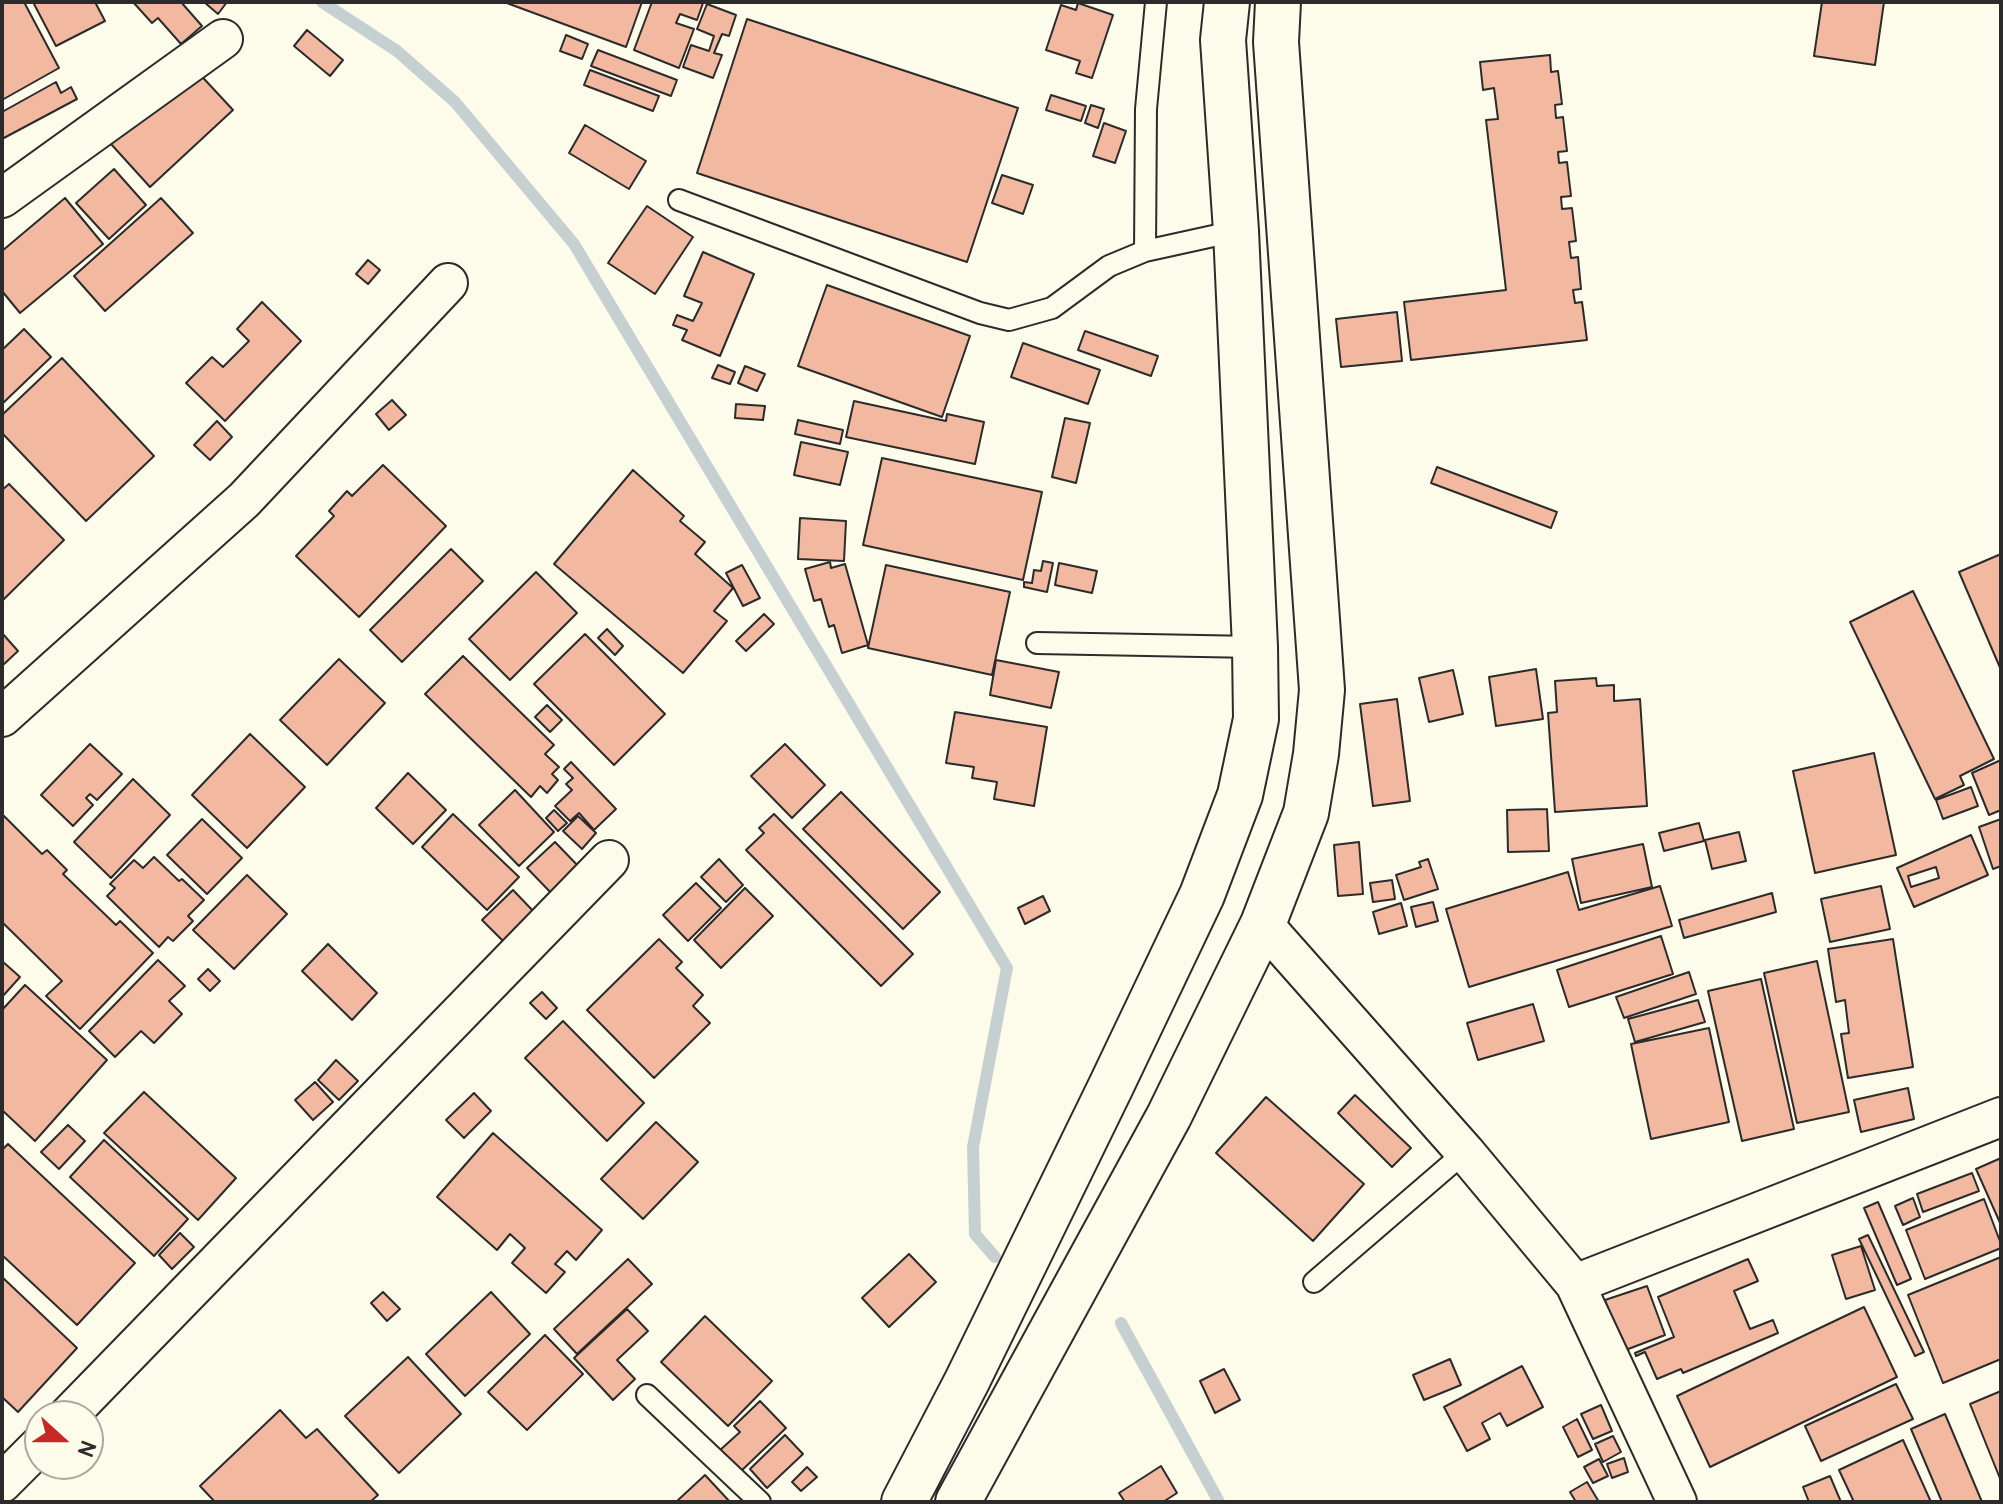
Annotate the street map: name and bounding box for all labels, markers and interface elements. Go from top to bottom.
north arrow [24,1400,104,1480]
text: N [70,1436,100,1460]

